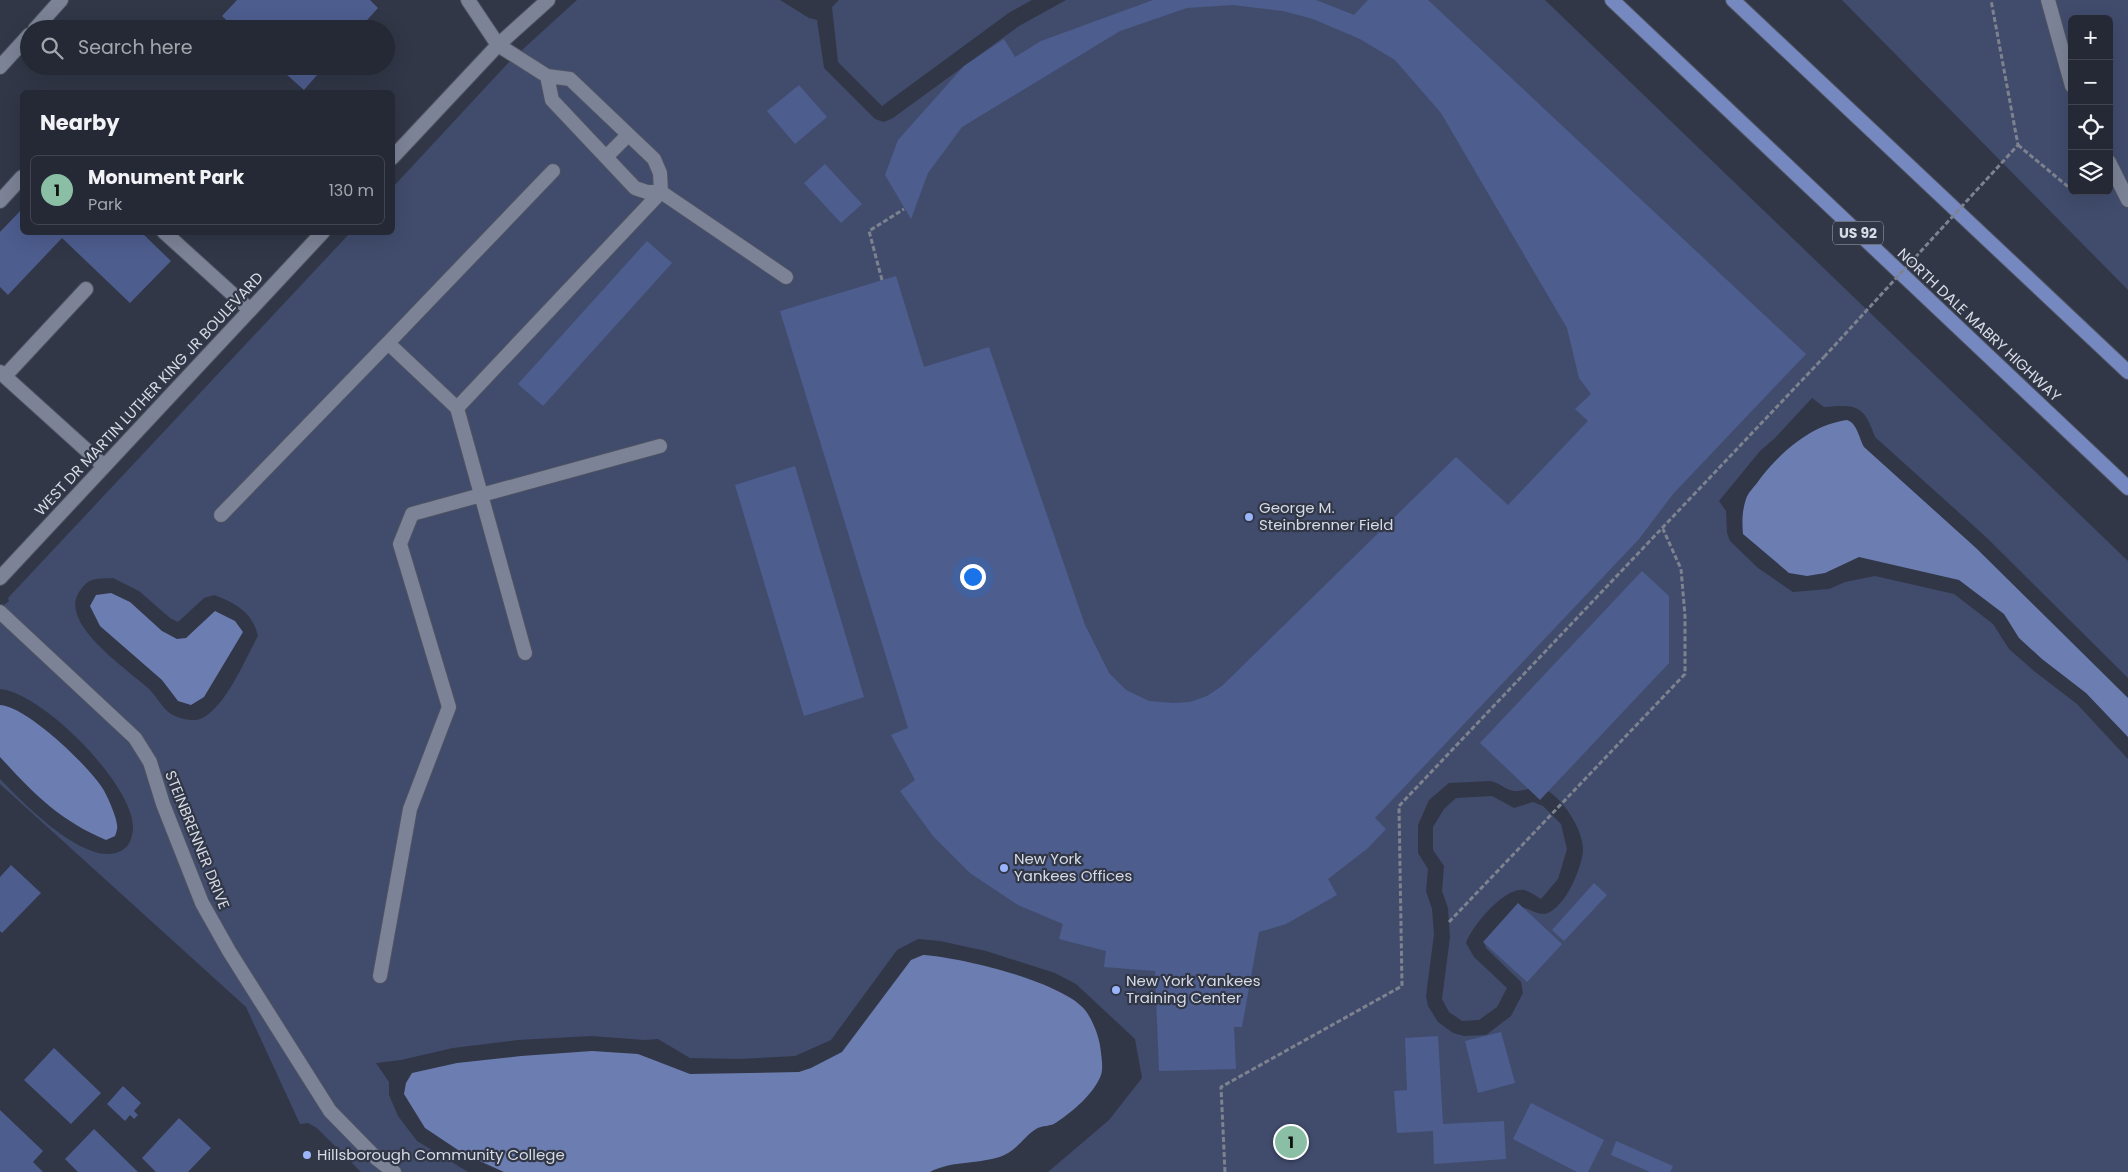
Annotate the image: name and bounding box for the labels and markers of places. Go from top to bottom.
place label: George M. Steinbrenner Field [1259,497,1393,535]
marker: George M. Steinbrenner Field [1243,511,1255,523]
place label: New York Yankees Offices [1014,848,1132,886]
marker: New York Yankees Offices [998,862,1010,874]
place label: New York Yankees Training Center [1126,970,1261,1008]
marker: New York Yankees Training Center [1110,984,1122,996]
pin: 1 [1275,1123,1307,1161]
place label: Hillsborough Community College [317,1144,565,1165]
marker: Hillsborough Community College [301,1149,313,1161]

